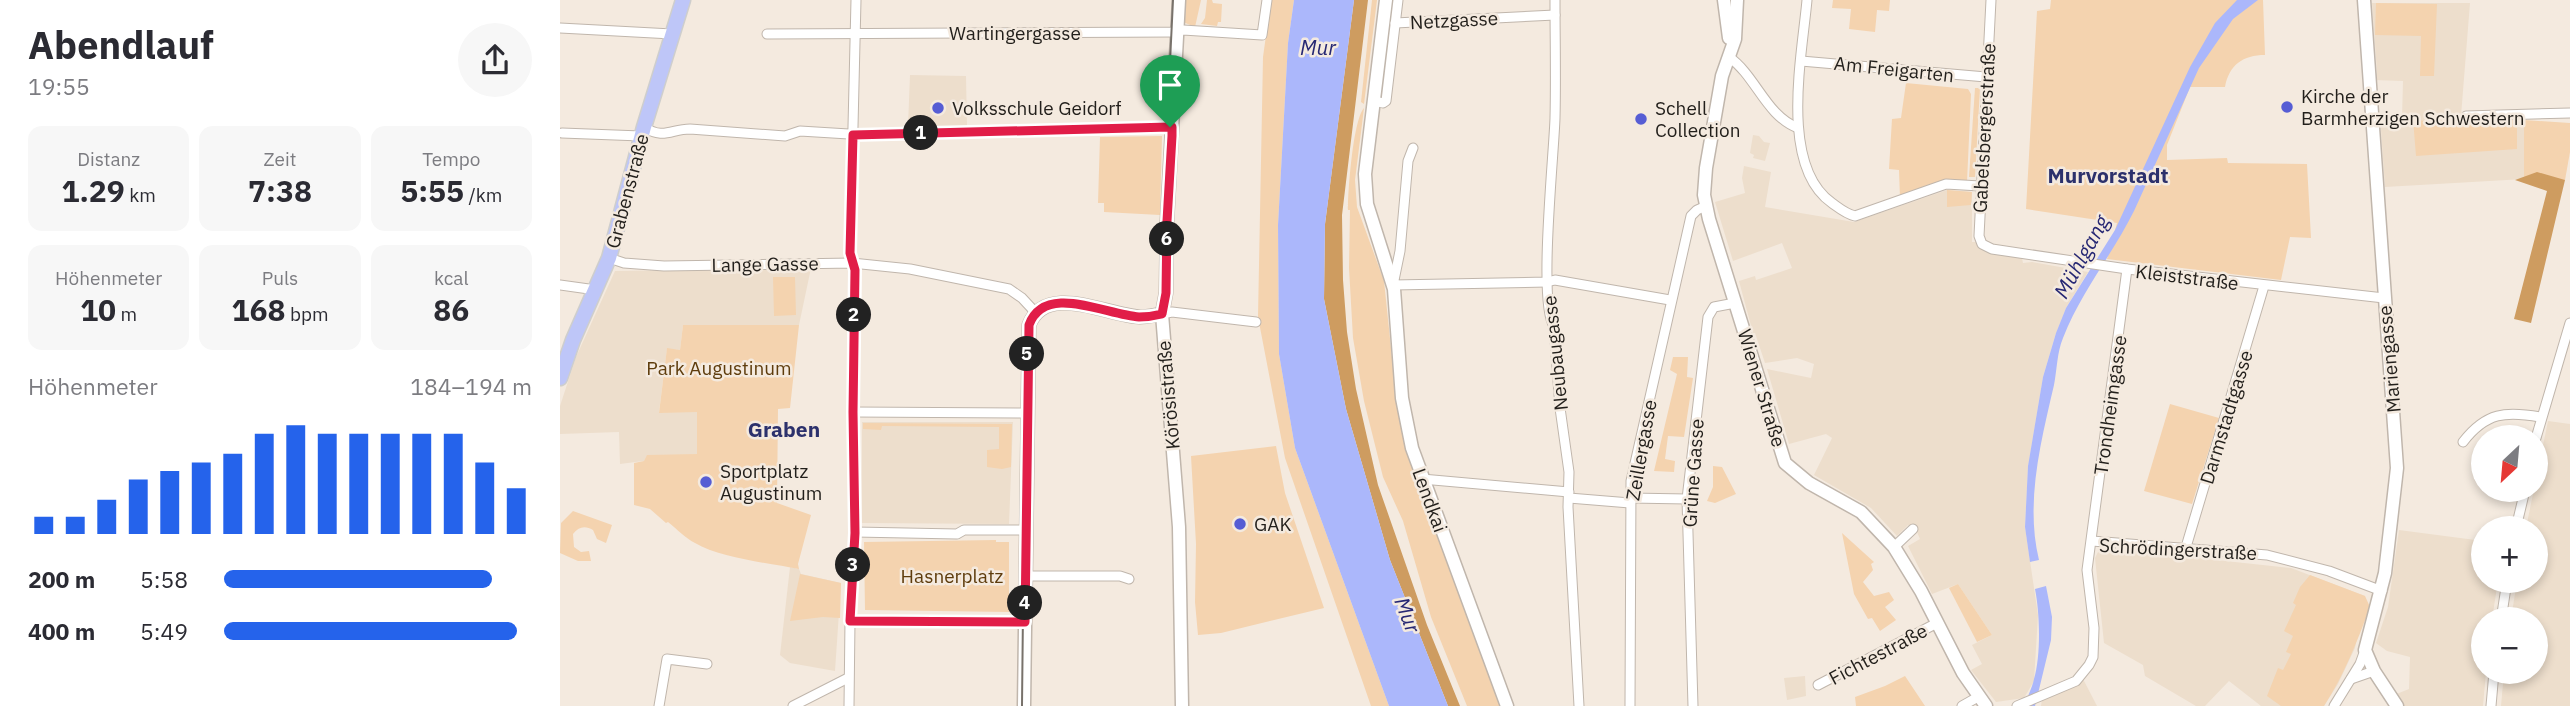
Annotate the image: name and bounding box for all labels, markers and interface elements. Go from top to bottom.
street label: Netzgasse [1409,6,1499,34]
text: Abendlauf [28,20,214,69]
street label: Wartingergasse [949,21,1081,45]
button: share [458,23,532,97]
water label: Mur [1300,33,1337,61]
street label: Gabelsbergerstraße [1968,43,2000,213]
street label: Am Freigarten [1833,51,1955,87]
pin [1140,55,1200,127]
icon: arrive [1151,66,1189,104]
text: 19:55 [28,71,90,101]
place label: Kirche der Barmherzigen Schwestern [2301,84,2525,130]
place label: Volksschule Geidorf [952,96,1122,120]
place label: Schell Collection [1655,96,1741,142]
marker: Kirche der Barmherzigen Schwestern [2279,99,2295,115]
marker: Volksschule Geidorf [930,100,946,116]
marker: Schell Collection [1633,111,1649,127]
pin: 1 [904,116,938,150]
text: 1 [915,120,926,144]
street label: Grabenstraße [600,131,654,251]
text: Distanz [77,147,140,171]
text: Zeit [264,147,296,171]
text: Tempo [422,147,480,171]
district label: Murvorstadt [2047,161,2169,189]
text: 1.29 [61,171,125,210]
text: 7:38 [248,171,312,210]
text: 5:55 [400,171,464,210]
text: km [125,183,156,207]
text: /km [464,183,502,207]
water label: Mühlgang [2047,209,2116,303]
pin: 6 [1150,222,1184,256]
text: 6 [1161,226,1172,250]
street label: Lange Gasse [711,251,819,277]
street label: Kleiststraße [2134,259,2240,295]
text: Höhenmeter [55,266,162,290]
text: Puls [262,266,298,290]
text: kcal [434,266,469,290]
text: 10 [80,290,116,329]
text: 168 [231,290,285,329]
text: 86 [433,290,469,329]
street label: Neubaugasse [1537,294,1573,412]
pin: 2 [836,298,872,332]
text: m [116,302,137,326]
text: bpm [285,302,329,326]
text: 2 [848,302,859,326]
street label: Mariengasse [2372,304,2406,414]
street label: Wiener Straße [1733,326,1791,450]
street label: Trondheimgasse [2088,334,2132,476]
pin: 5 [1009,336,1044,372]
street label: Körösistraße [1151,340,1185,450]
text: 5 [1021,341,1032,365]
street label: Darmstadtgasse [2194,347,2258,487]
park label: Park Augustinum [646,356,792,380]
text: Höhenmeter [28,371,158,401]
text: 184–194 m [410,371,532,401]
street label: Zeillergasse [1620,398,1662,502]
district label: Graben [748,415,820,443]
street label: Grüne Gasse [1677,418,1709,528]
north arrow [2471,425,2548,502]
map controls [2471,425,2548,684]
place label: Sportplatz Augustinum [720,459,822,505]
street label: Lendkai [1407,465,1453,535]
marker: Sportplatz Augustinum [698,474,714,490]
place label: GAK [1254,512,1291,536]
marker: GAK [1232,516,1248,532]
button: + [2471,516,2548,593]
street label: Schrödingerstraße [2098,533,2258,565]
pin: 3 [836,548,870,582]
text: 3 [847,552,858,576]
text: 200 m [28,564,95,594]
text: 5:58 [140,564,188,594]
park label: Hasnerplatz [901,564,1004,588]
pin: 4 [1008,586,1042,620]
text: 4 [1019,590,1030,614]
water label: Mur [1388,593,1428,638]
button: − [2471,607,2548,684]
text: 400 m [28,616,95,646]
text: 5:49 [140,616,188,646]
street label: Fichtestraße [1825,618,1931,690]

